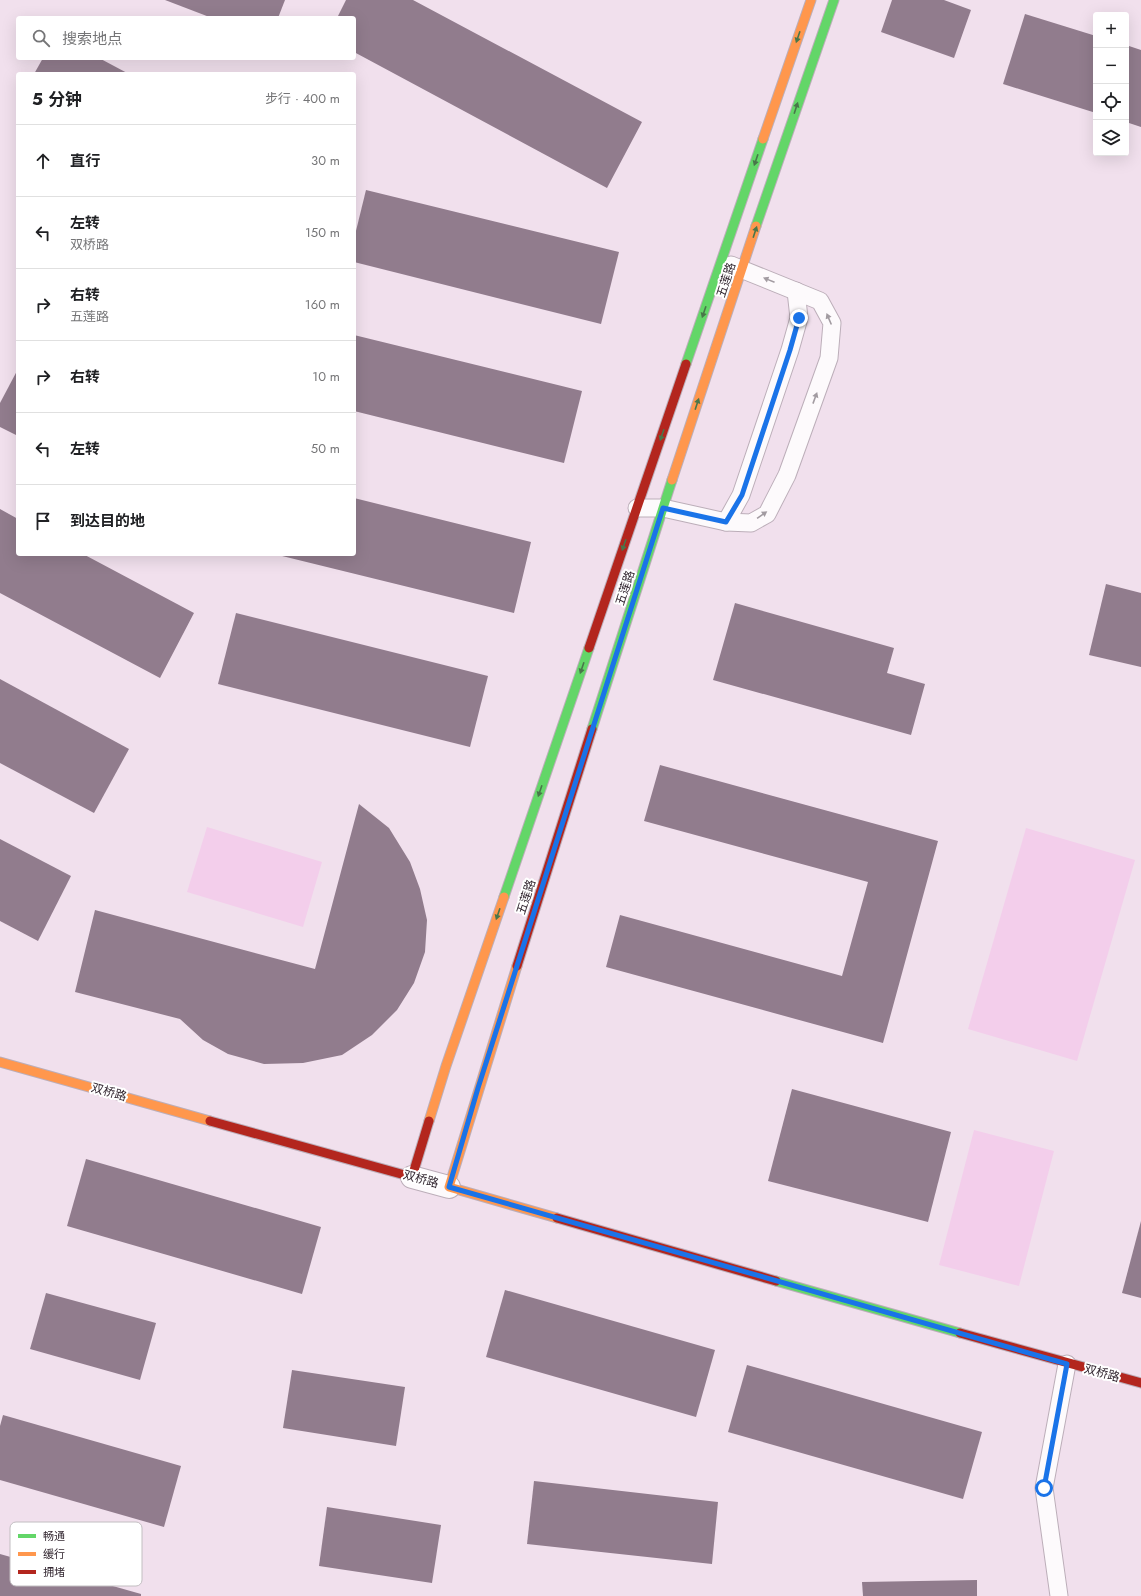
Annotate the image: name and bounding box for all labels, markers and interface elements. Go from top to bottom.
map controls [1093,12,1129,156]
button: + [1093,12,1129,48]
search box [16,16,356,60]
icon: search [30,27,52,49]
text: 搜索地点 [62,28,122,50]
one-way arrow [795,31,801,43]
button: − [1093,48,1129,84]
button: locate [1093,84,1129,120]
text: 5 分钟 [32,87,82,111]
text: 步行 · 400 m [265,89,340,108]
one-way arrow [793,102,799,114]
button: layers [1093,120,1129,156]
icon: ahead [32,150,54,172]
text: 直行 [70,150,100,172]
text: 30 m [311,151,340,170]
one-way arrow [753,154,759,166]
text: 左转 [70,212,100,234]
icon: left [32,222,54,244]
text: 150 m [305,223,340,242]
one-way arrow [752,225,758,237]
text: 双桥路 [70,235,109,254]
street label: 五莲路 [712,260,740,300]
one-way arrow [764,277,775,283]
text: 右转 [70,284,100,306]
icon: right [32,294,54,316]
text: 160 m [305,295,340,314]
one-way arrow [701,306,707,318]
text: 五莲路 [70,307,109,326]
route end [790,309,808,327]
one-way arrow [826,314,832,325]
icon: right [32,366,54,388]
text: 右转 [70,366,100,388]
text: 10 m [312,367,340,386]
one-way arrow [812,392,818,404]
one-way arrow [694,398,700,410]
one-way arrow [659,429,665,441]
icon: left [32,438,54,460]
text: 左转 [70,438,100,460]
text: 50 m [311,439,340,458]
icon: arrive [32,510,54,532]
text: 到达目的地 [70,510,145,532]
one-way arrow [757,511,768,519]
one-way arrow [621,539,627,551]
street label: 五莲路 [611,568,639,608]
one-way arrow [579,662,585,674]
one-way arrow [537,785,543,797]
street label: 五莲路 [512,877,540,917]
one-way arrow [495,908,501,920]
street label: 双桥路 [89,1078,129,1106]
street label: 双桥路 [401,1166,441,1192]
street label: 双桥路 [1082,1360,1122,1386]
route start [1035,1479,1053,1497]
legend [10,1522,142,1586]
text: 畅通 [43,1528,65,1544]
text: 缓行 [43,1546,65,1562]
text: 拥堵 [43,1564,65,1580]

